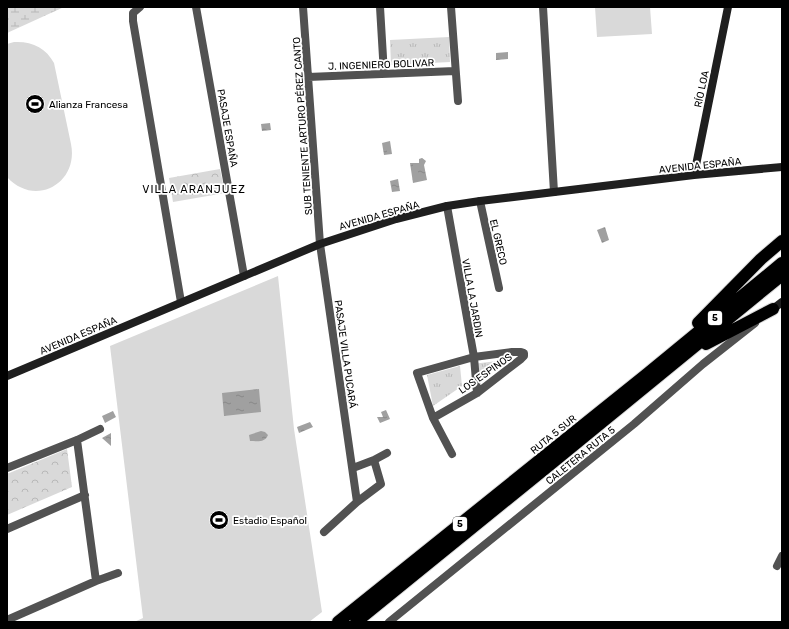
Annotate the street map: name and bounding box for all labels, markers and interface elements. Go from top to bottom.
street label: SUB TENIENTE ARTURO PÉREZ CANTO [291,36,315,215]
street label: J. INGENIERO BOLIVAR [328,57,435,73]
street label: RÍO LOA [692,69,712,109]
street label: PASAJE ESPAÑA [214,88,240,168]
sports icon: Alianza Francesa [24,93,46,115]
place label: Alianza Francesa [49,99,128,111]
street label: AVENIDA ESPAÑA [658,156,742,176]
district label: VILLA ARANJUEZ [142,183,246,196]
street label: AVENIDA ESPAÑA [338,199,421,233]
street label: EL GRECO [487,218,509,267]
street label: VILLA LA JARDIN [459,258,485,339]
street label: PASAJE VILLA PUCARÁ [331,299,359,409]
road number: 5 [708,311,722,325]
street label: AVENIDA ESPAÑA [38,314,119,358]
street label: LOS ESPINOS [457,351,515,397]
street label: RUTA 5 SUR [528,412,579,457]
street label: CALETERA RUTA 5 [544,424,618,487]
sports icon: Estadio Español [208,509,230,531]
place label: Estadio Español [233,515,307,527]
road number: 5 [453,517,467,531]

